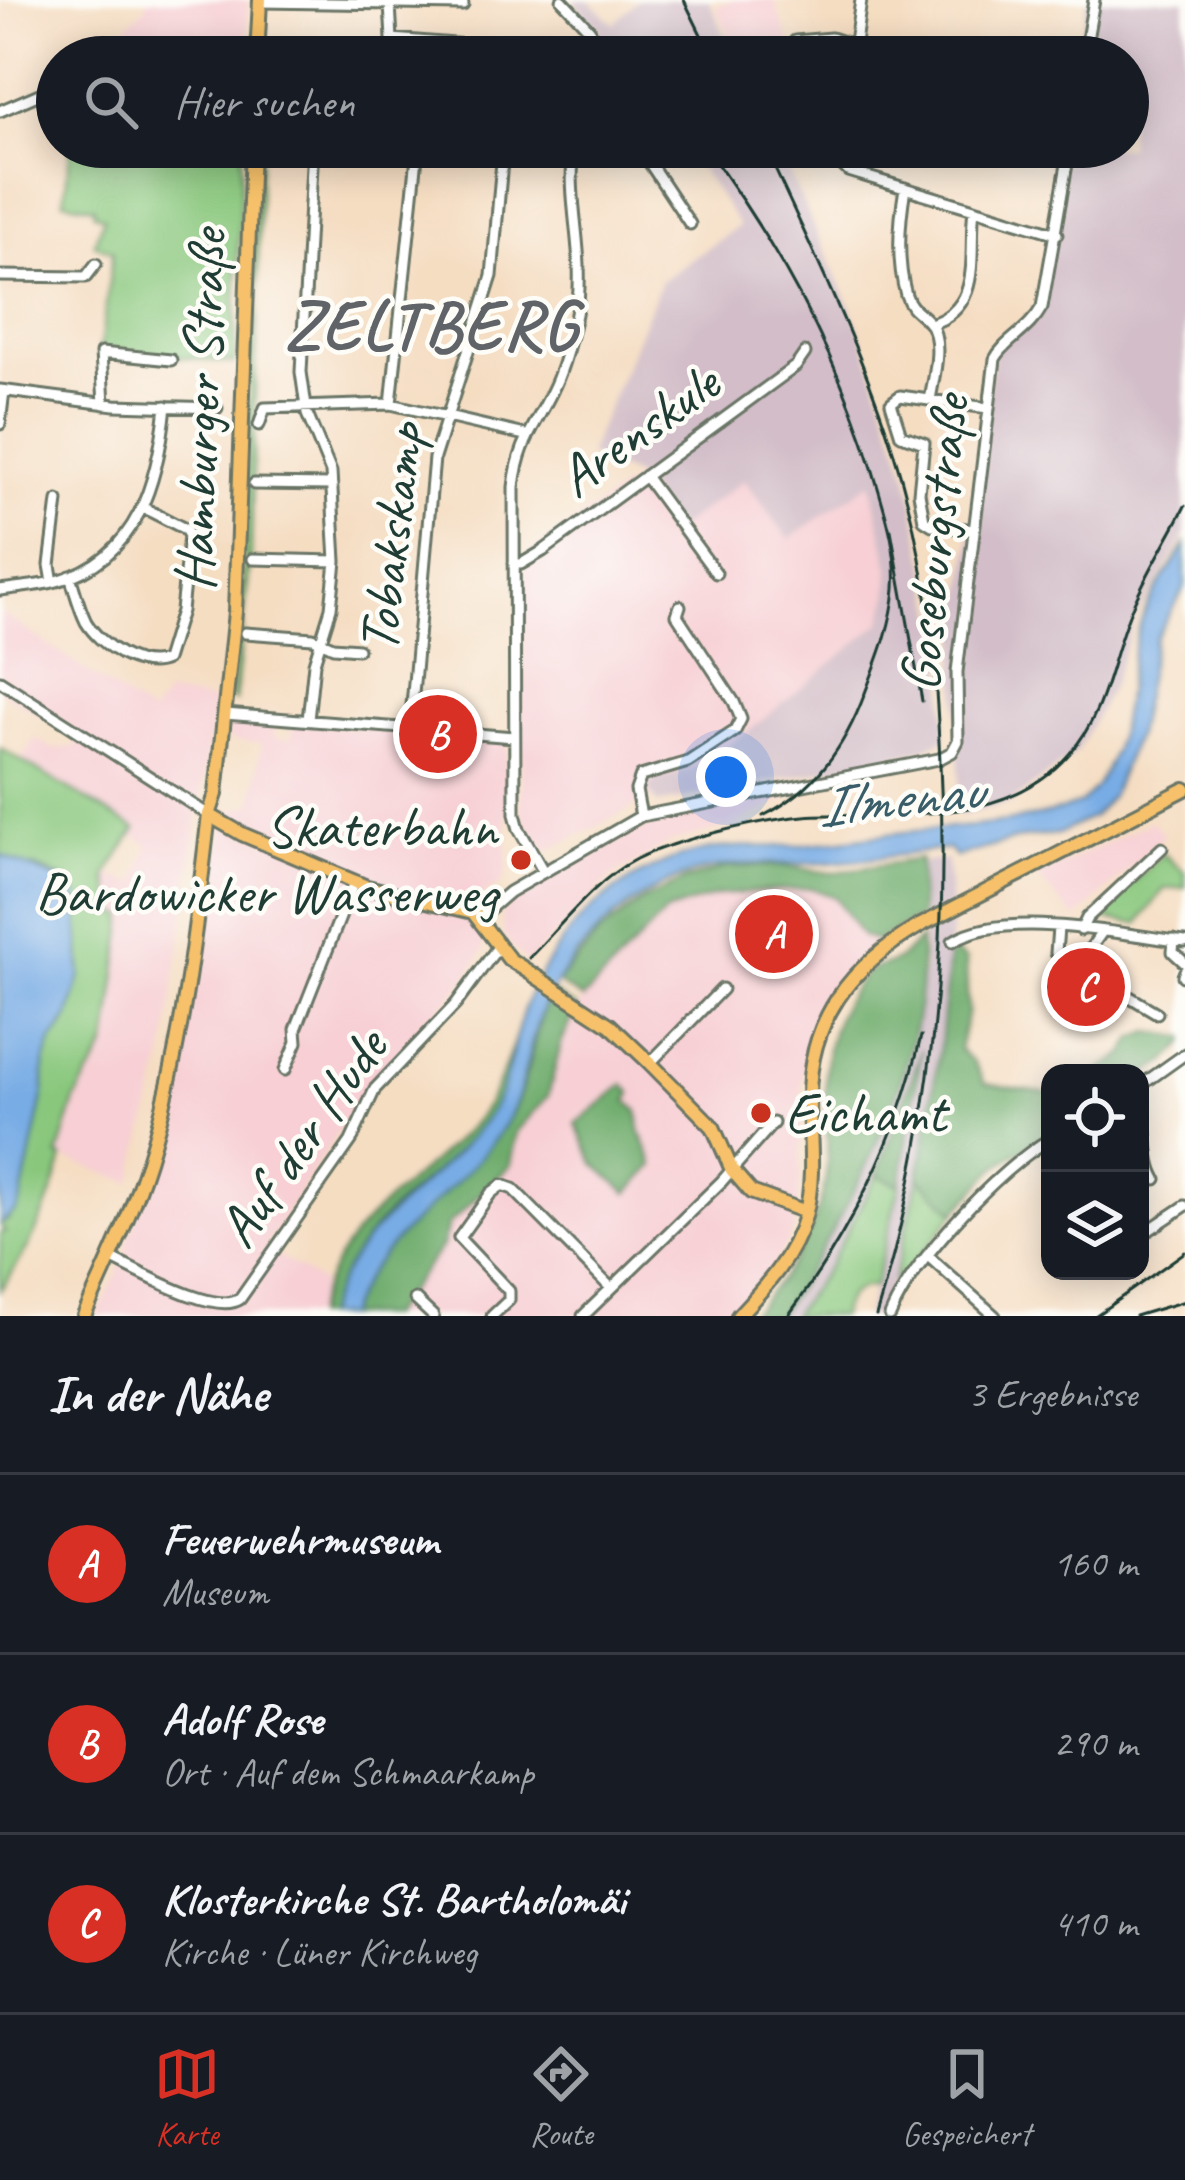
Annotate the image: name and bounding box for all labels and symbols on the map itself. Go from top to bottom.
street label: Hamburger Straße [158,225,242,592]
district label: ZELTBERG [284,282,586,369]
street label: Arenskule [543,345,736,513]
street label: Goseburgstraße [883,388,986,695]
street label: Tobakskamp [341,416,441,656]
pin: B [399,689,477,779]
your location [696,747,756,807]
water label: Ilmenau [813,751,993,844]
place label: Skaterbahn Bardowicker Wasserweg [35,791,501,929]
marker: Skaterbahn Bardowicker Wasserweg [508,847,534,873]
pin: A [735,889,813,979]
pin: C [1047,942,1125,1032]
street label: Auf der Hude [201,1012,405,1261]
place label: Eichamt [785,1077,951,1149]
marker: Eichamt [748,1100,774,1126]

